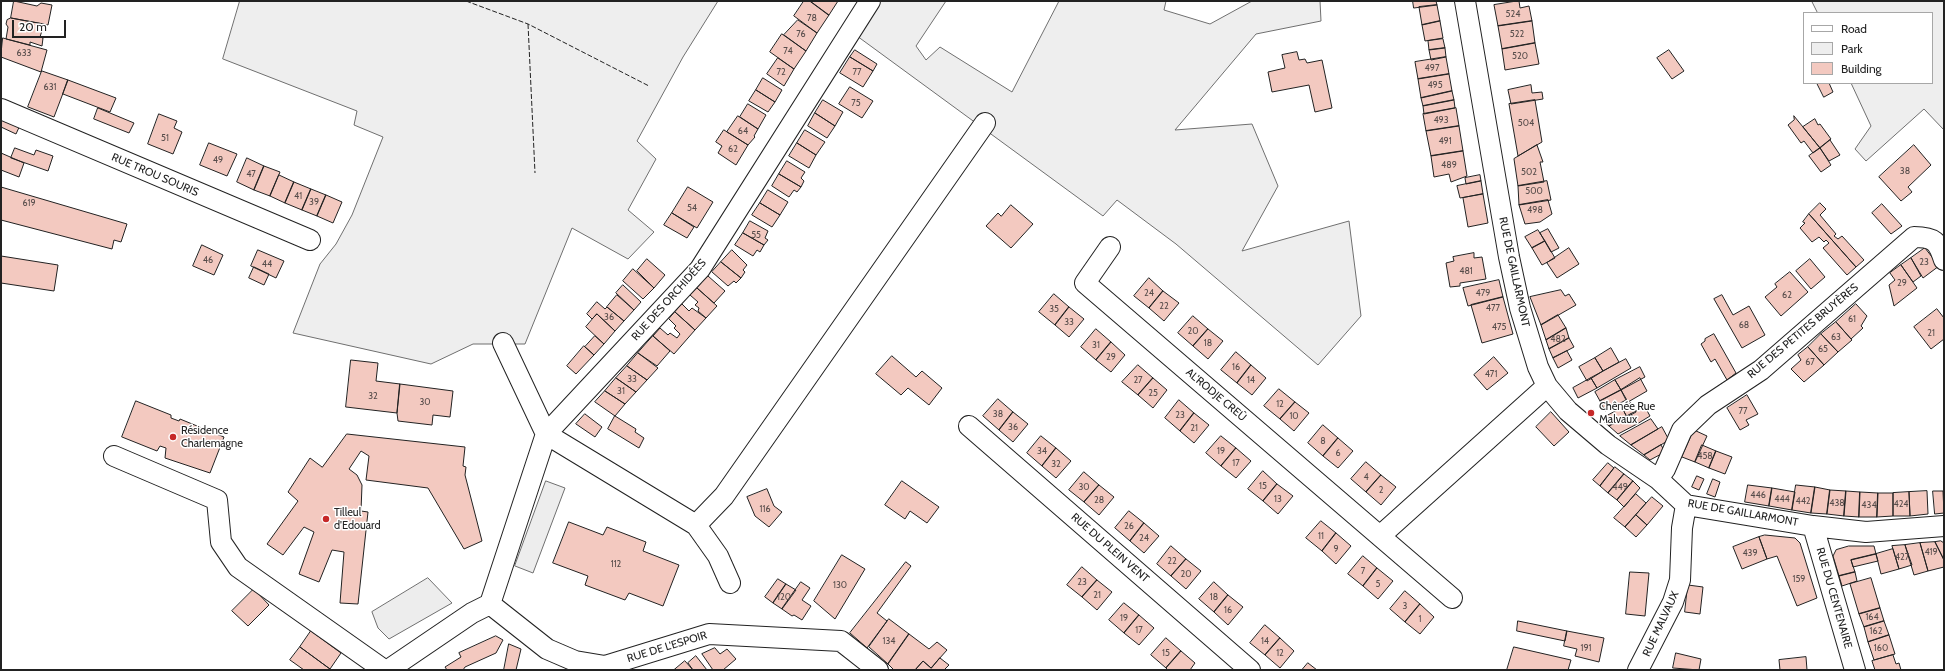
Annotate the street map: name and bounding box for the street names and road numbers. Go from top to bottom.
street label: RUE TROU SOURIS [109,151,201,199]
street label: RUE DE GAILLARMONT [1496,216,1532,328]
street label: RUE DES ORCHIDÉES [629,256,709,344]
street label: RUE DES PETITES BRUYÈRES [1745,281,1861,381]
street label: AL'RODJE CREÛ [1183,366,1249,424]
street label: RUE DE GAILLARMONT [1687,497,1799,529]
street label: RUE DU PLEIN VENT [1068,511,1152,585]
street label: RUE DU CENTENAIRE [1813,546,1855,650]
street label: RUE MALVAUX [1640,589,1682,659]
street label: RUE DE L'ESPOIR [625,629,709,665]

